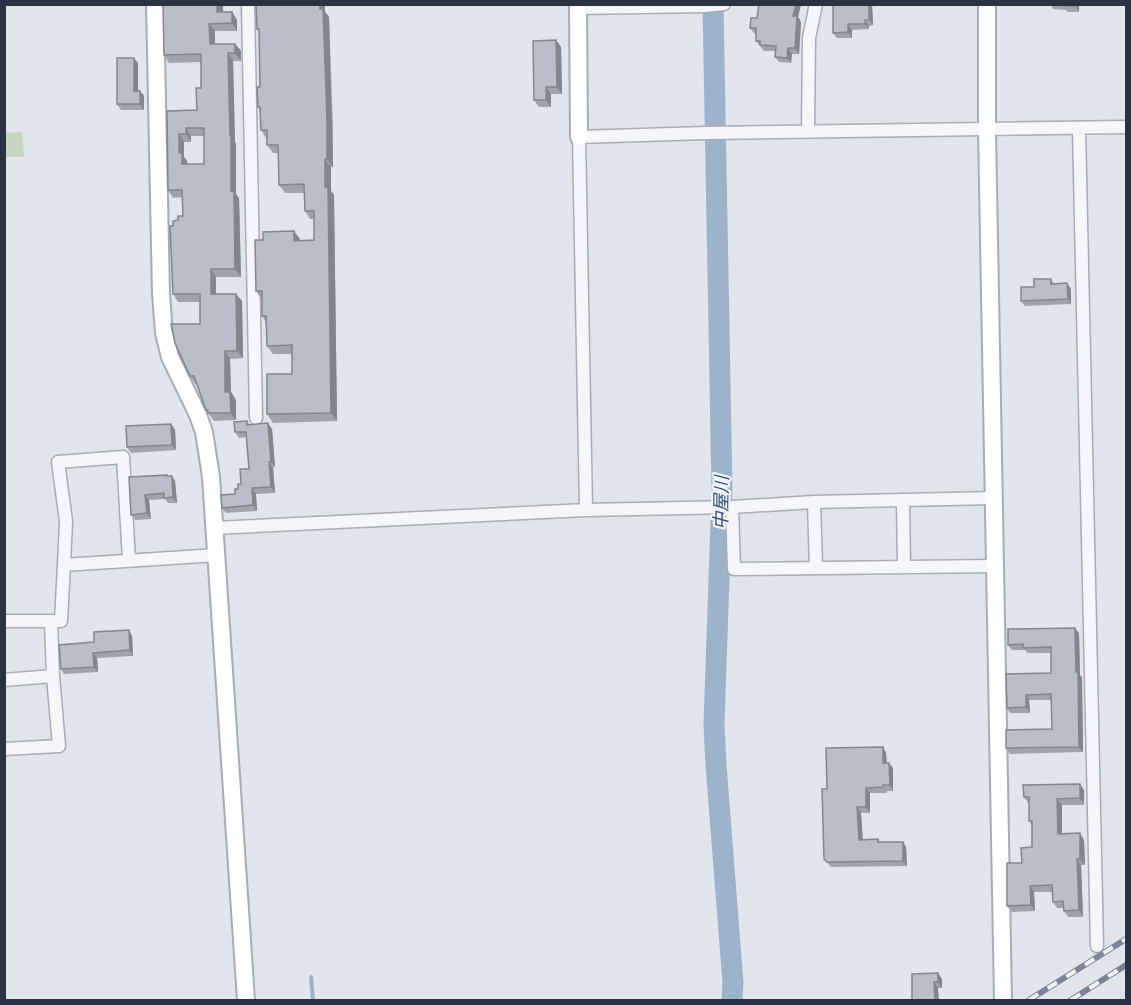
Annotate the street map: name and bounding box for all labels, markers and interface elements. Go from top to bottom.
water label: 中屋川 [709,474,733,530]

